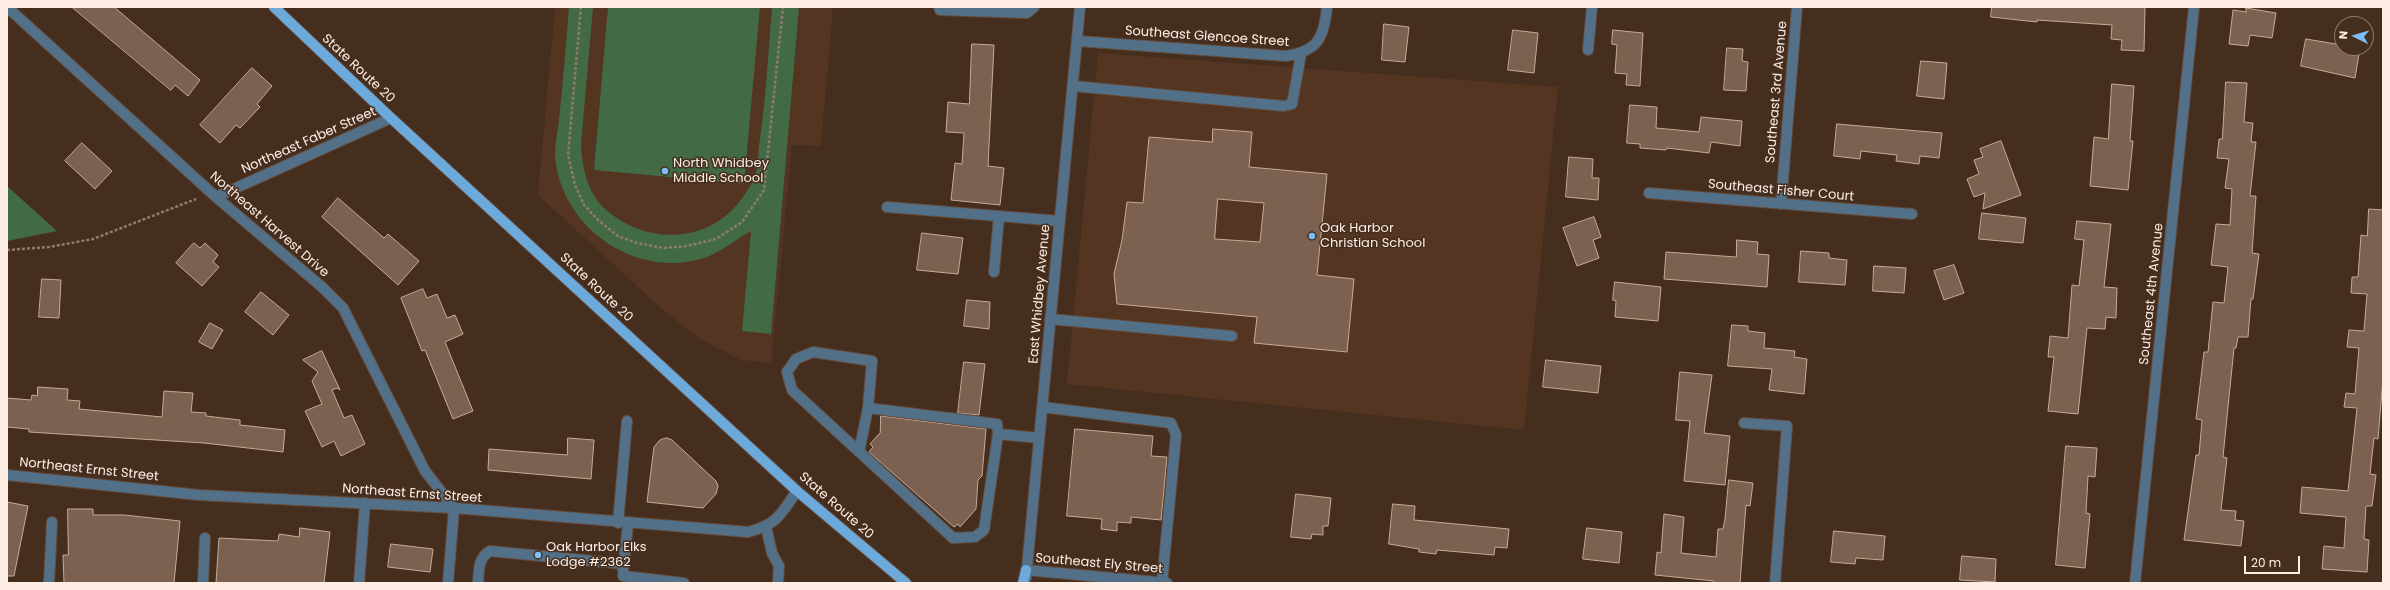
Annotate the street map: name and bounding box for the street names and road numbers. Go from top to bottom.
street label: Southeast 3rd Avenue [1763,20,1791,164]
street label: Southeast Glencoe Street [1124,23,1290,51]
street label: State Route 20 [318,31,398,107]
street label: Northeast Faber Street [239,104,379,178]
street label: Northeast Harvest Drive [206,169,332,281]
street label: Southeast Fisher Court [1707,177,1855,205]
street label: Southeast 4th Avenue [2137,222,2167,366]
street label: East Whidbey Avenue [1026,224,1054,364]
street label: State Route 20 [556,250,636,326]
street label: Northeast Ernst Street [19,455,159,485]
street label: State Route 20 [795,469,877,543]
street label: Northeast Ernst Street [342,481,482,507]
street label: Southeast Ely Street [1035,551,1163,577]

